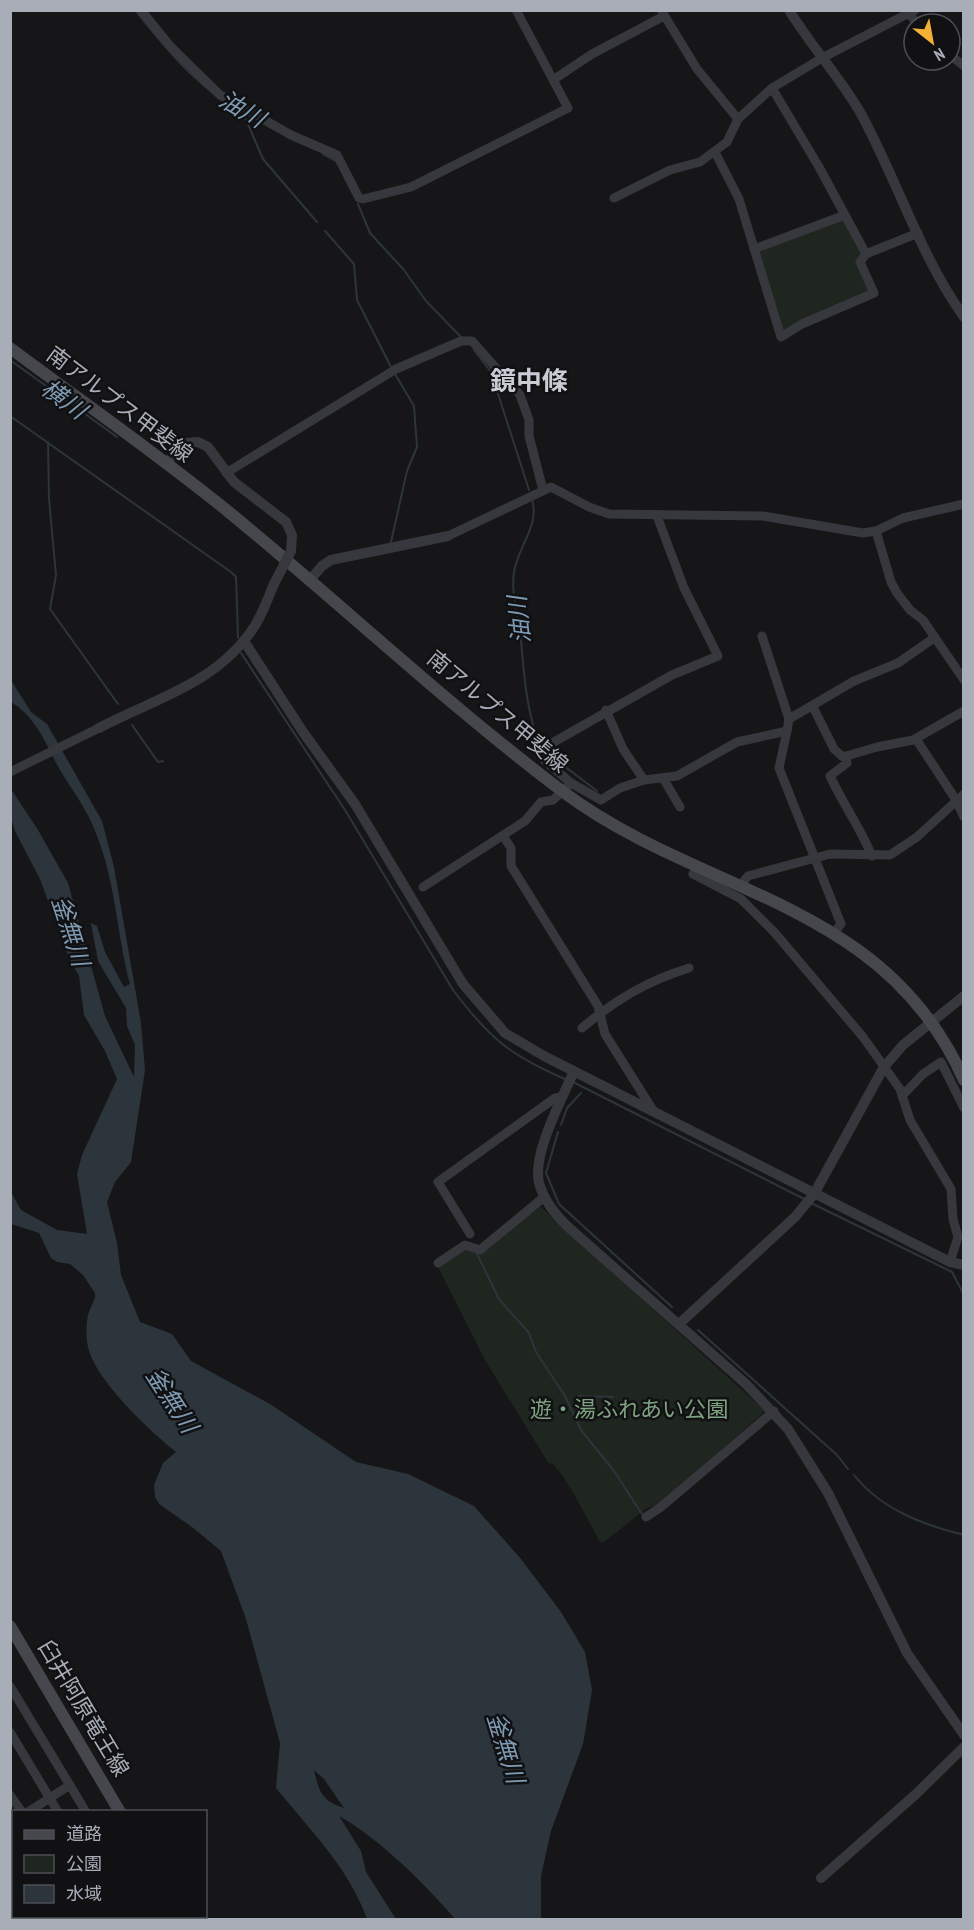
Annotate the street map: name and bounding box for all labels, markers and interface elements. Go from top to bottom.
north arrow [902,12,962,72]
text: N [931,44,949,66]
water label: 油川 [213,84,273,136]
street label: 南アルプス甲斐線 [41,340,199,468]
district label: 鏡中條 [490,364,568,397]
water label: 横川 [35,372,95,427]
water label: 油川 [501,592,537,645]
street label: 南アルプス甲斐線 [422,644,574,778]
water label: 釜無川 [45,892,98,973]
water label: 釜無川 [139,1361,206,1441]
park label: 遊・湯ふれあい公園 [530,1395,728,1423]
street label: 臼井阿原竜王線 [32,1635,136,1781]
water label: 釜無川 [481,1709,532,1790]
legend [12,1810,207,1918]
text: 道路 [66,1822,102,1845]
text: 公園 [66,1852,102,1875]
text: 水域 [66,1882,102,1905]

